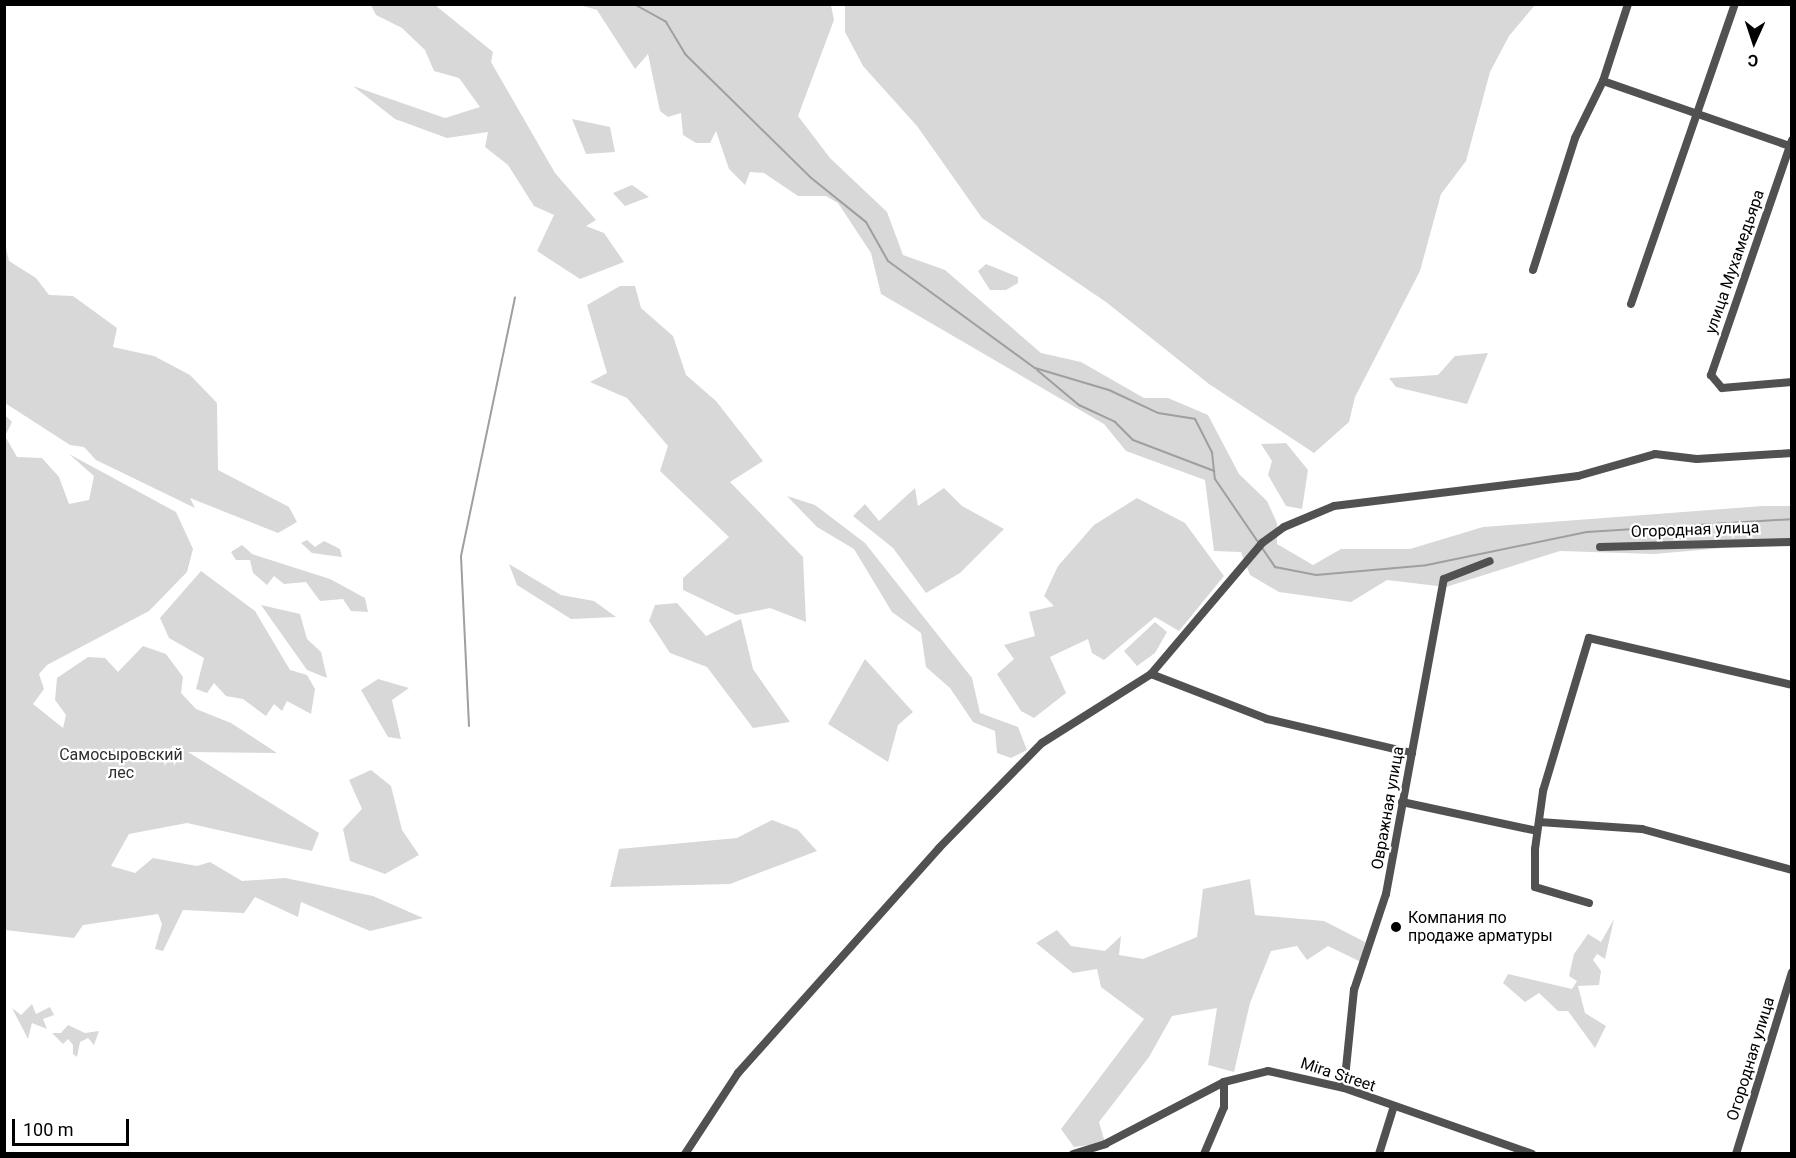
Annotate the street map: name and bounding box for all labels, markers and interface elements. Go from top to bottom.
north arrow [1724,12,1784,72]
text: С [1747,51,1759,70]
street label: улица Мухамедьяра [1701,187,1769,337]
street label: Огородная улица [1630,518,1760,542]
park label: Самосыровский лес [59,745,183,783]
street label: Овражная улица [1368,745,1408,871]
place label: Компания по продаже арматуры [1408,908,1553,946]
marker: Компания по продаже арматуры [1389,920,1403,934]
street label: Огородная улица [1723,995,1779,1123]
street label: Mira Street [1298,1054,1378,1096]
scale bar [15,1107,132,1145]
text: 100 m [23,1119,74,1140]

